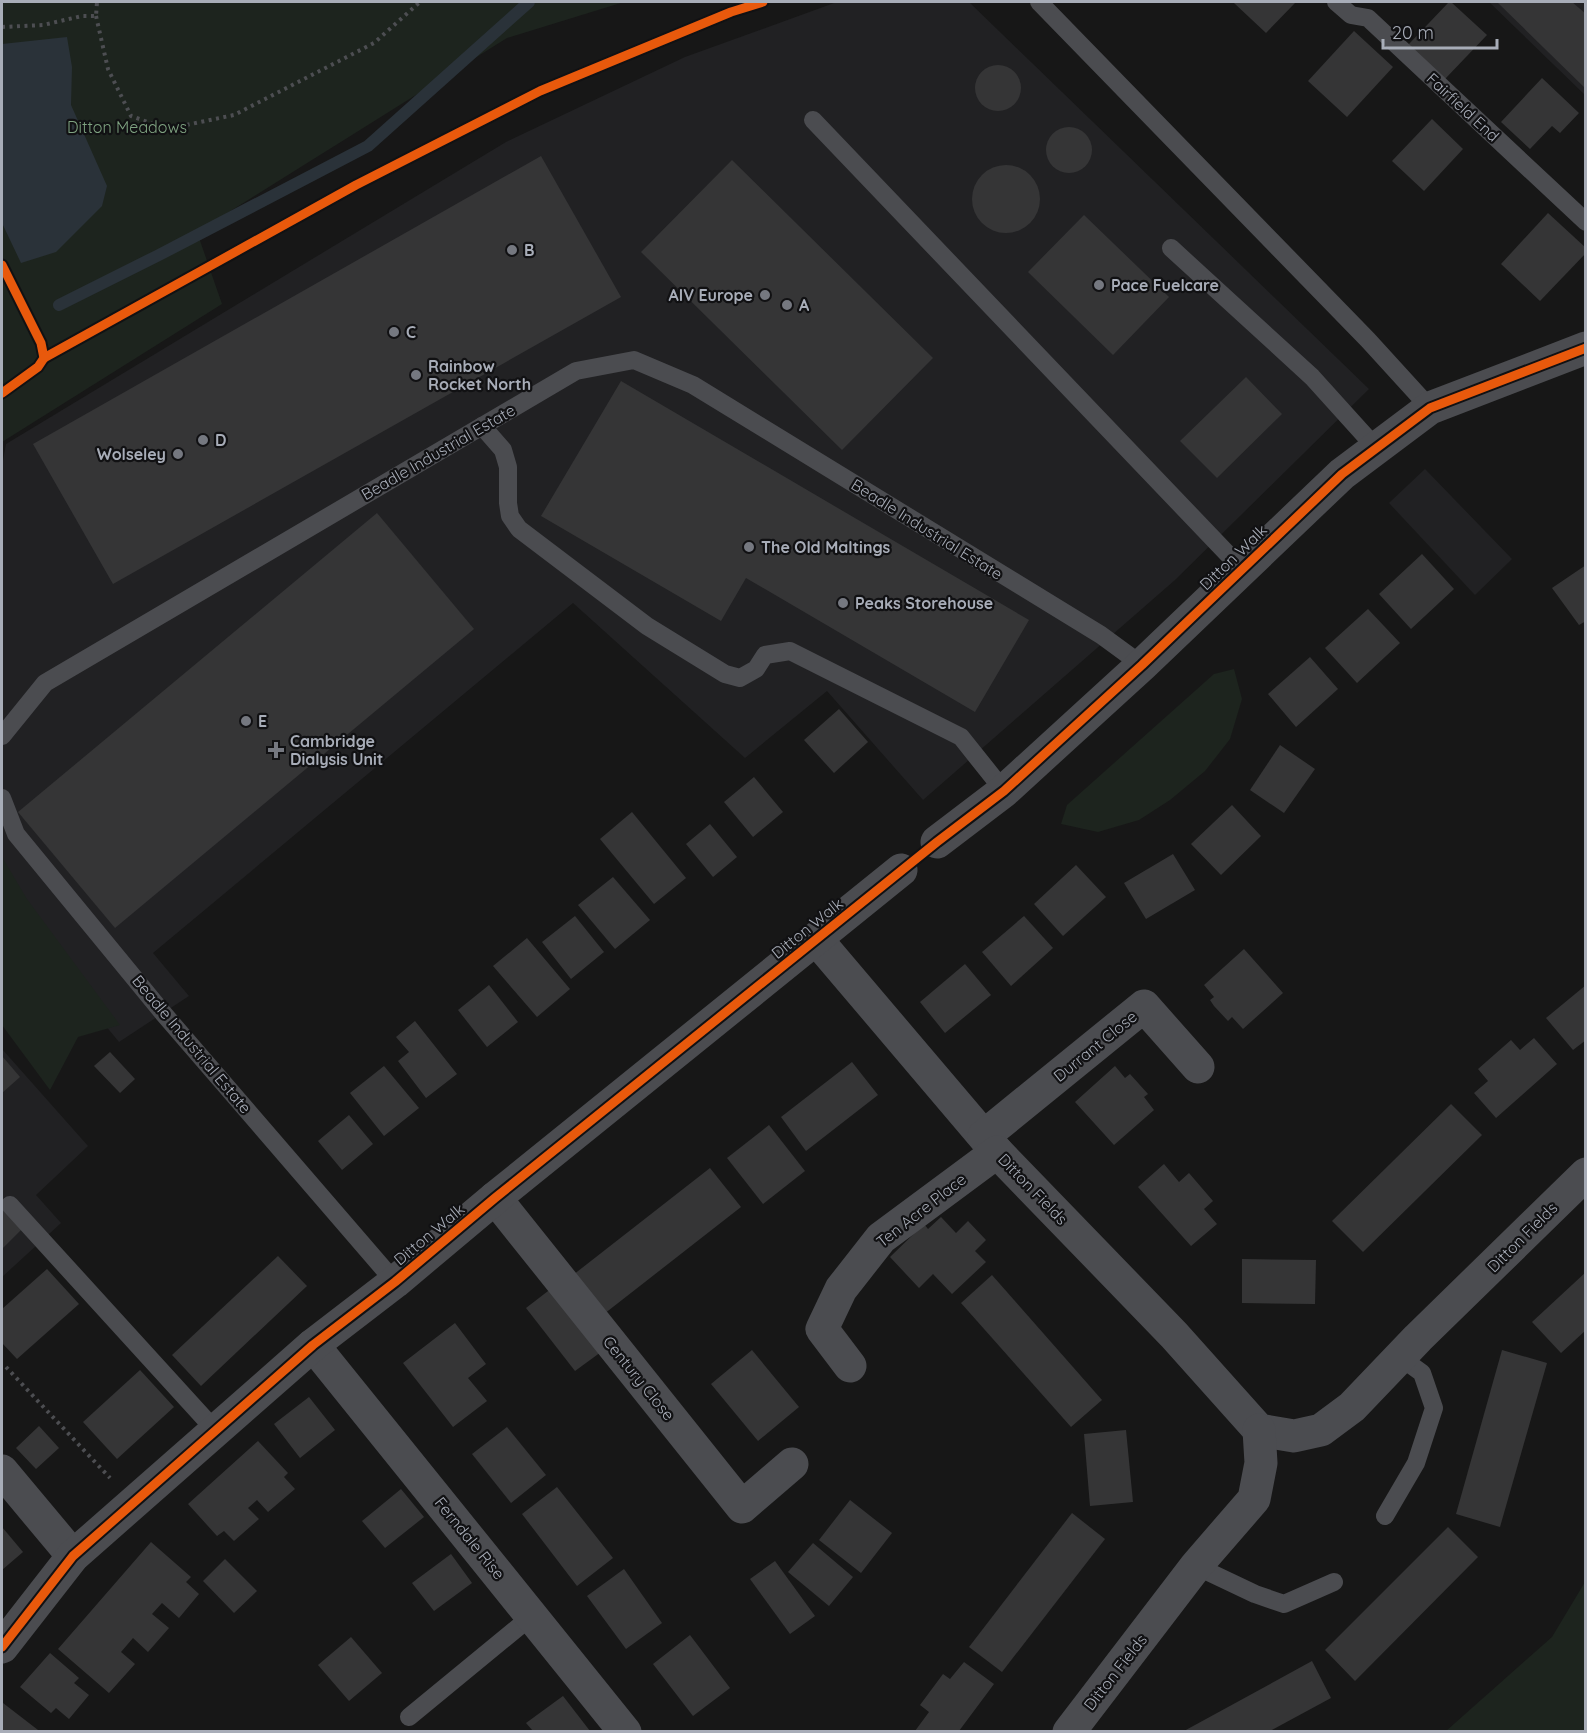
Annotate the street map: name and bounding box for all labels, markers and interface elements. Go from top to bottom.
scale bar [1383,12,1497,50]
text: 20 m [1392,21,1434,44]
street label: Fairfield End [1423,68,1503,146]
park label: Ditton Meadows [67,117,187,137]
place label: B [524,240,534,260]
marker: B [505,243,519,257]
place label: Pace Fuelcare [1111,275,1219,295]
marker: Pace Fuelcare [1092,278,1106,292]
place label: AIV Europe [669,285,753,305]
marker: AIV Europe [758,288,772,302]
place label: A [799,295,810,315]
marker: A [780,298,794,312]
place label: C [406,322,416,342]
marker: C [387,325,401,339]
place label: Rainbow Rocket North [428,356,531,394]
marker: Rainbow Rocket North [409,368,423,382]
street label: Beadle Industrial Estate [357,400,519,504]
place label: D [215,430,226,450]
marker: D [196,433,210,447]
place label: Wolseley [97,444,166,464]
marker: Wolseley [171,447,185,461]
street label: Beadle Industrial Estate [848,474,1006,584]
street label: Ditton Walk [1195,520,1271,594]
place label: The Old Maltings [761,537,890,557]
marker: The Old Maltings [742,540,756,554]
place label: Peaks Storehouse [855,593,993,613]
marker: Peaks Storehouse [836,596,850,610]
place label: E [258,711,267,731]
marker: E [239,714,253,728]
place label: Cambridge Dialysis Unit [290,731,383,769]
marker: Cambridge Dialysis Unit [267,741,285,759]
street label: Ditton Walk [767,893,847,963]
street label: Beadle Industrial Estate [128,971,256,1117]
street label: Durrant Close [1049,1006,1141,1086]
street label: Ditton Fields [994,1149,1072,1229]
street label: Ten Acre Place [872,1169,970,1251]
street label: Ditton Fields [1483,1198,1561,1276]
street label: Ditton Walk [390,1199,468,1269]
street label: Century Close [599,1332,679,1424]
street label: Ferndale Rise [431,1493,509,1583]
street label: Ditton Fields [1079,1630,1151,1714]

